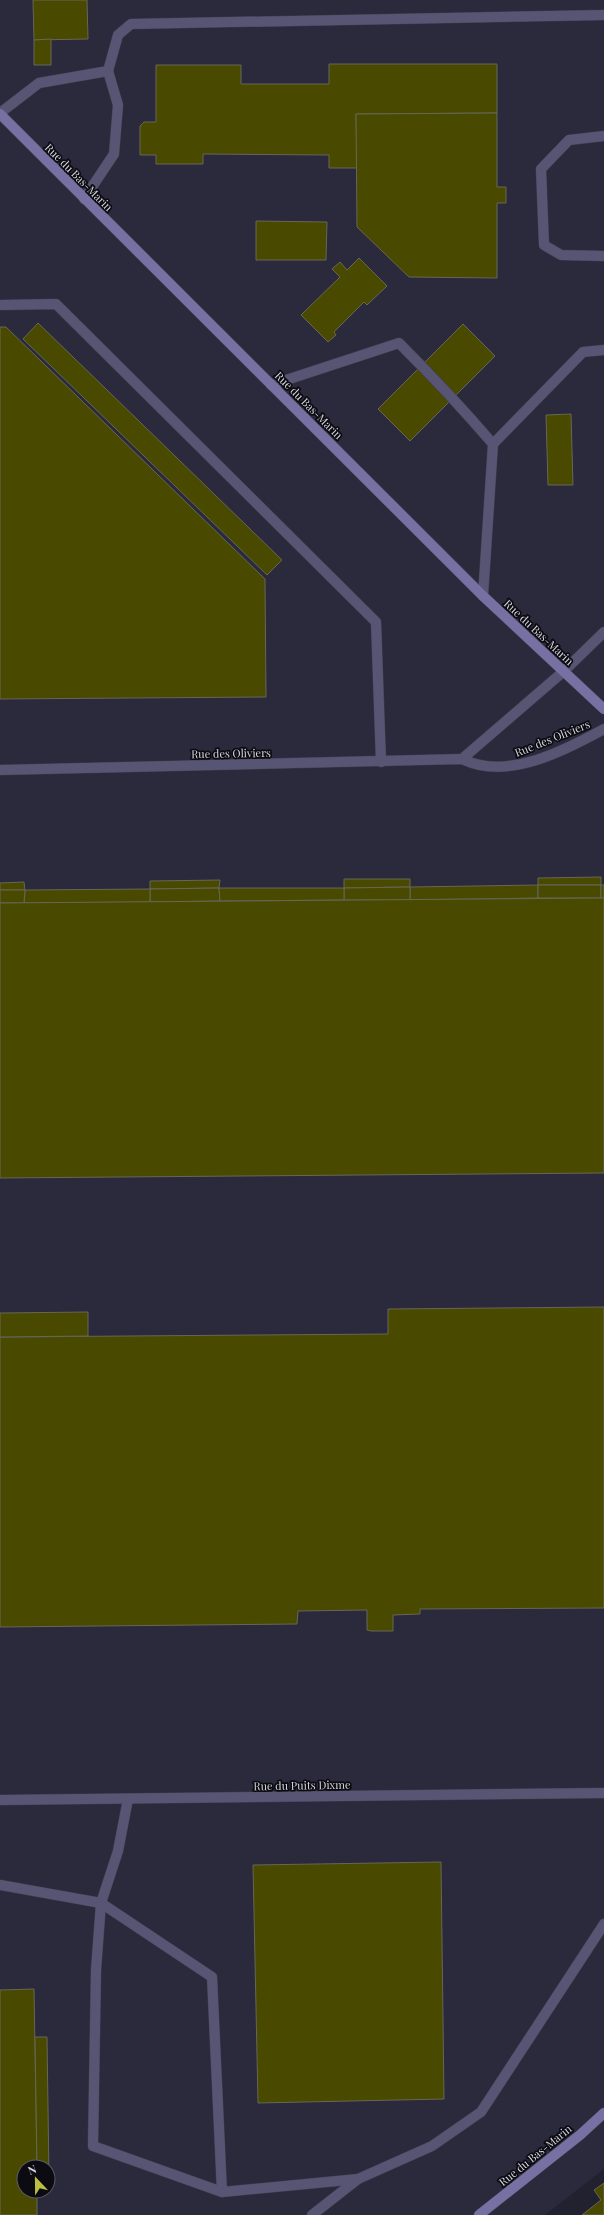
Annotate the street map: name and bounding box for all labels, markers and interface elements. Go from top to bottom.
street label: Rue du Bas-Marin [42,140,116,214]
street label: Rue du Bas-Marin [272,368,346,442]
street label: Rue du Bas-Marin [501,596,577,668]
street label: Rue des Oliviers [512,716,592,760]
street label: Rue des Oliviers [191,745,271,761]
street label: Rue du Puits Dixme [253,1777,351,1793]
street label: Rue du Bas-Marin [495,2121,575,2189]
north arrow [16,2159,56,2199]
text: N [26,2161,39,2178]

